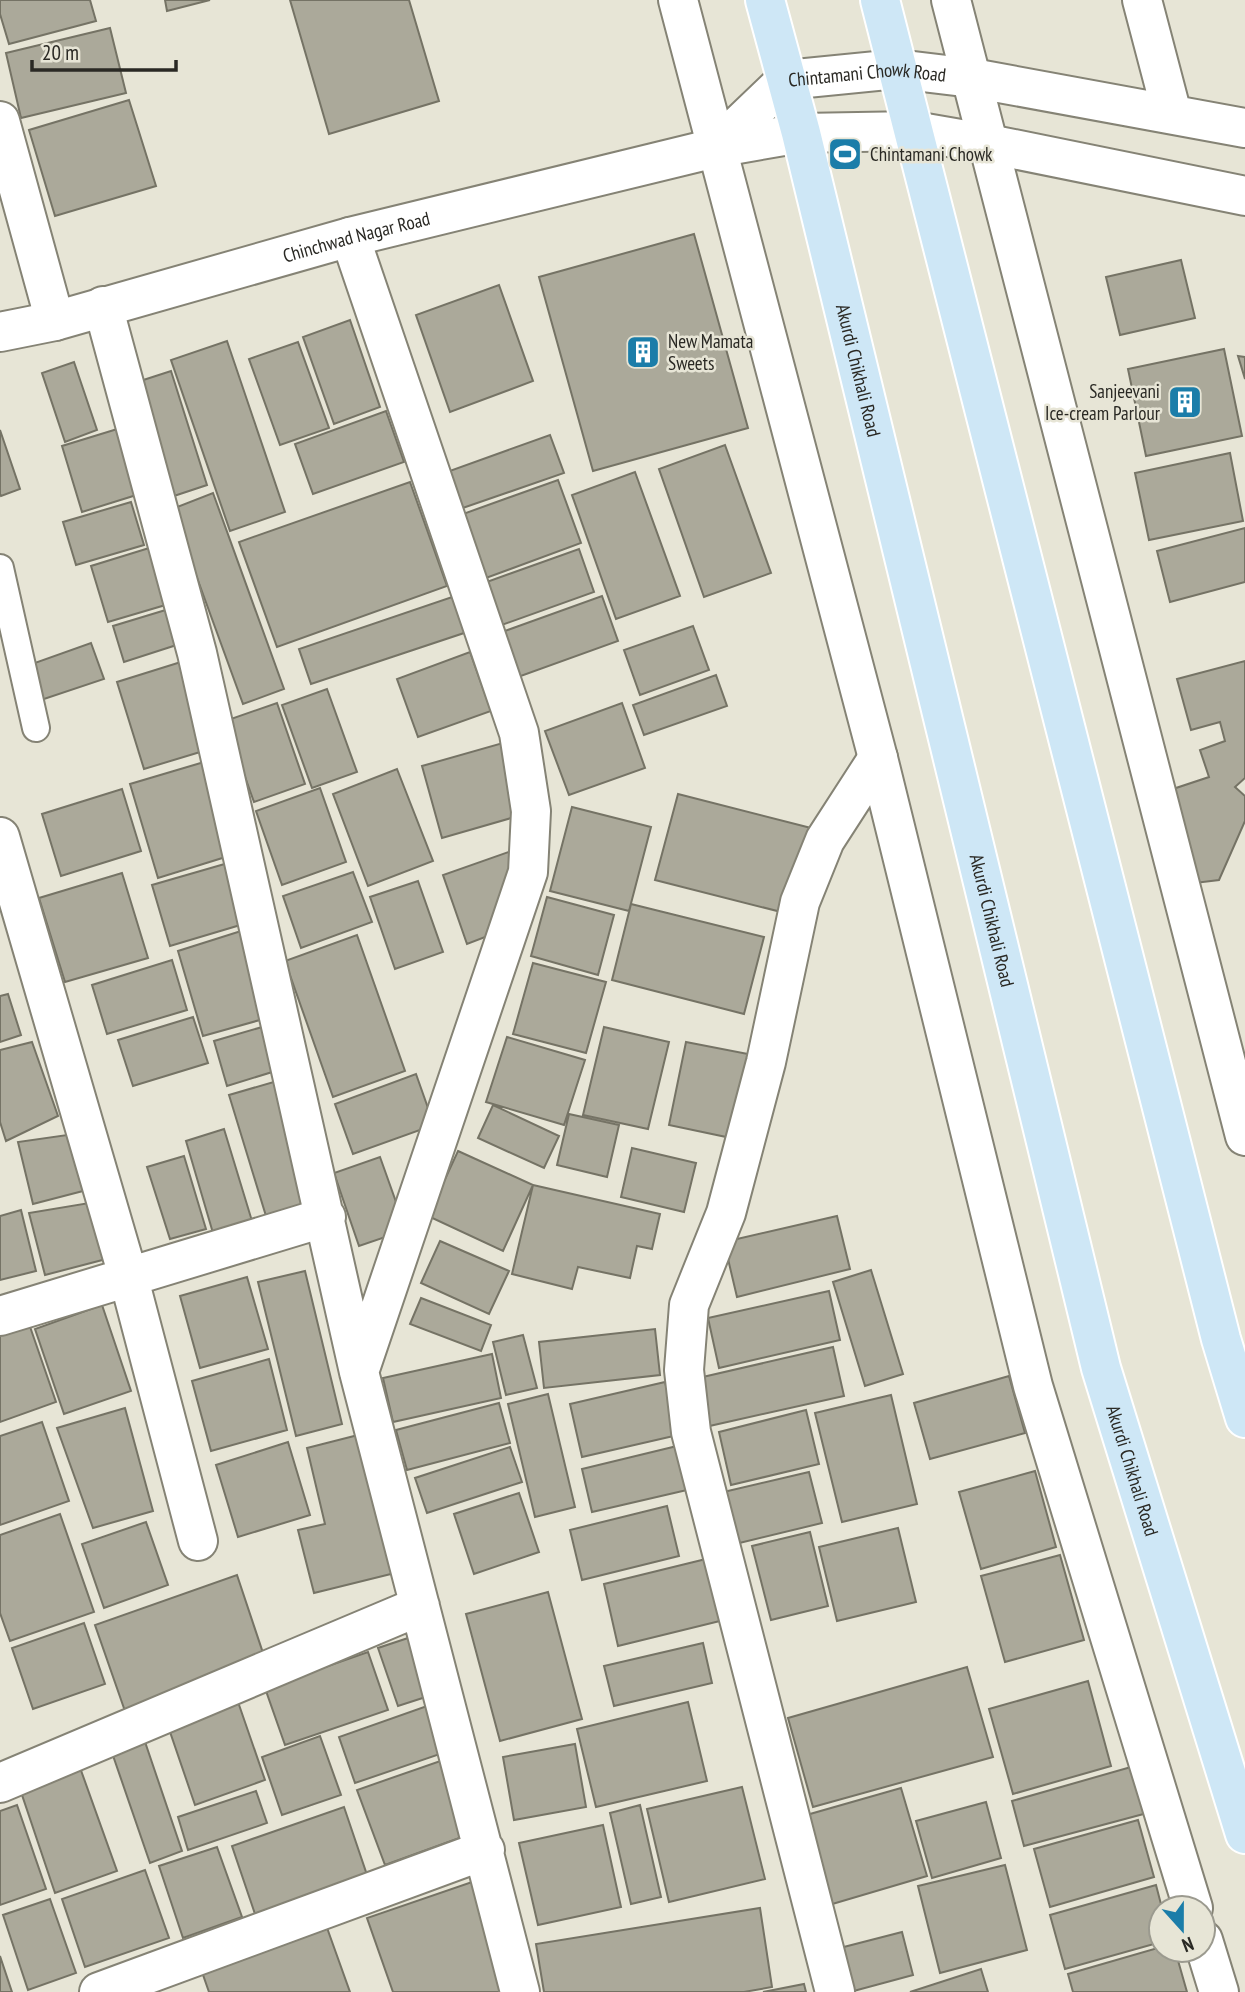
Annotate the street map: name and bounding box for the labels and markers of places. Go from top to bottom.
sports icon: Chintamani Chowk [826,135,864,173]
place label: Chintamani Chowk [870,142,993,166]
place label: New Mamata Sweets [668,329,753,375]
building icon: New Mamata Sweets [624,333,662,371]
place label: Sanjeevani Ice-cream Parlour [1045,379,1161,425]
building icon: Sanjeevani Ice-cream Parlour [1166,383,1204,421]

